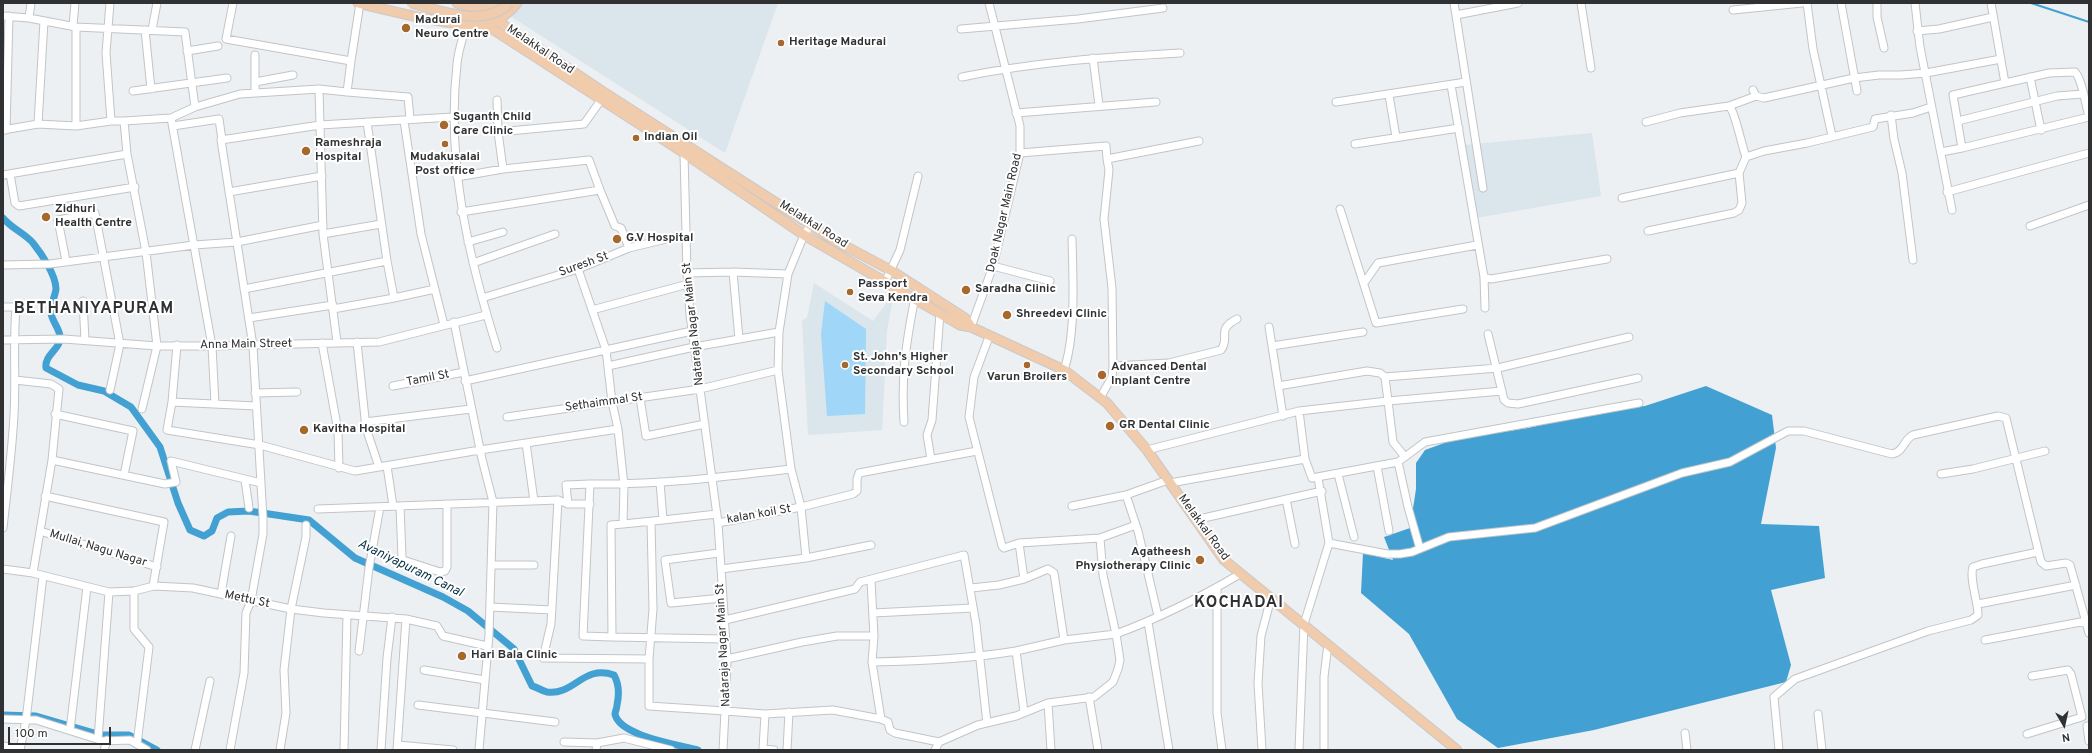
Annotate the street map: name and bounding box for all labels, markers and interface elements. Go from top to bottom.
place label: Madurai Neuro Centre [415,14,489,42]
marker: Madurai Neuro Centre [400,22,412,34]
street label: Melakkal Road [504,22,576,78]
place label: Heritage Madurai [789,36,886,50]
marker: Heritage Madurai [776,38,786,48]
place label: Suganth Child Care Clinic [453,111,531,139]
marker: Suganth Child Care Clinic [438,119,450,131]
place label: Indian Oil [644,131,697,145]
marker: Indian Oil [631,133,641,143]
place label: Rameshraja Hospital [315,137,382,165]
marker: Mudakusalai Post office [440,139,450,149]
marker: Rameshraja Hospital [300,145,312,157]
place label: Mudakusalai Post office [410,151,480,179]
street label: Doak Nagar Main Road [984,152,1026,274]
street label: Melakkal Road [776,198,850,252]
place label: Zidhuri Health Centre [55,203,132,231]
marker: Zidhuri Health Centre [40,211,52,223]
place label: G.V Hospital [626,232,694,246]
marker: G.V Hospital [611,233,623,245]
street label: Suresh St [557,249,611,281]
street label: Nataraja Nagar Main St [680,262,708,386]
place label: Passport Seva Kendra [858,278,928,306]
place label: Saradha Clinic [975,283,1056,297]
marker: Saradha Clinic [960,284,972,296]
marker: Passport Seva Kendra [845,287,855,297]
district label: BETHANIYAPURAM [14,300,174,320]
place label: Shreedevi Clinic [1016,308,1107,322]
marker: Shreedevi Clinic [1001,309,1013,321]
street label: Anna Main Street [200,337,292,353]
place label: St. John's Higher Secondary School [853,351,954,379]
marker: St. John's Higher Secondary School [840,360,850,370]
marker: Varun Broilers [1022,360,1032,370]
place label: Advanced Dental Inplant Centre [1111,361,1207,389]
street label: Tamil St [405,368,451,390]
marker: Advanced Dental Inplant Centre [1096,369,1108,381]
place label: Varun Broilers [987,371,1067,385]
street label: Sethaimmal St [564,390,644,416]
place label: GR Dental Clinic [1119,419,1210,433]
marker: GR Dental Clinic [1104,420,1116,432]
place label: Kavitha Hospital [313,423,406,437]
marker: Kavitha Hospital [298,424,310,436]
street label: Melakkal Road [1174,492,1232,564]
street label: kalan koil St [726,502,792,528]
street label: Mullai, Nagu Nagar [48,527,148,571]
water label: Avaniyapuram Canal [355,537,465,601]
place label: Agatheesh Physiotherapy Clinic [1076,546,1191,574]
marker: Agatheesh Physiotherapy Clinic [1194,554,1206,566]
street label: Nataraja Nagar Main St [714,583,734,707]
street label: Mettu St [223,588,271,612]
district label: KOCHADAI [1194,594,1284,614]
place label: Hari Bala Clinic [471,649,558,663]
marker: Hari Bala Clinic [456,650,468,662]
north arrow [2044,705,2084,745]
scale bar [10,719,113,745]
text: 100 m [15,726,48,742]
text: N [2061,729,2071,744]

